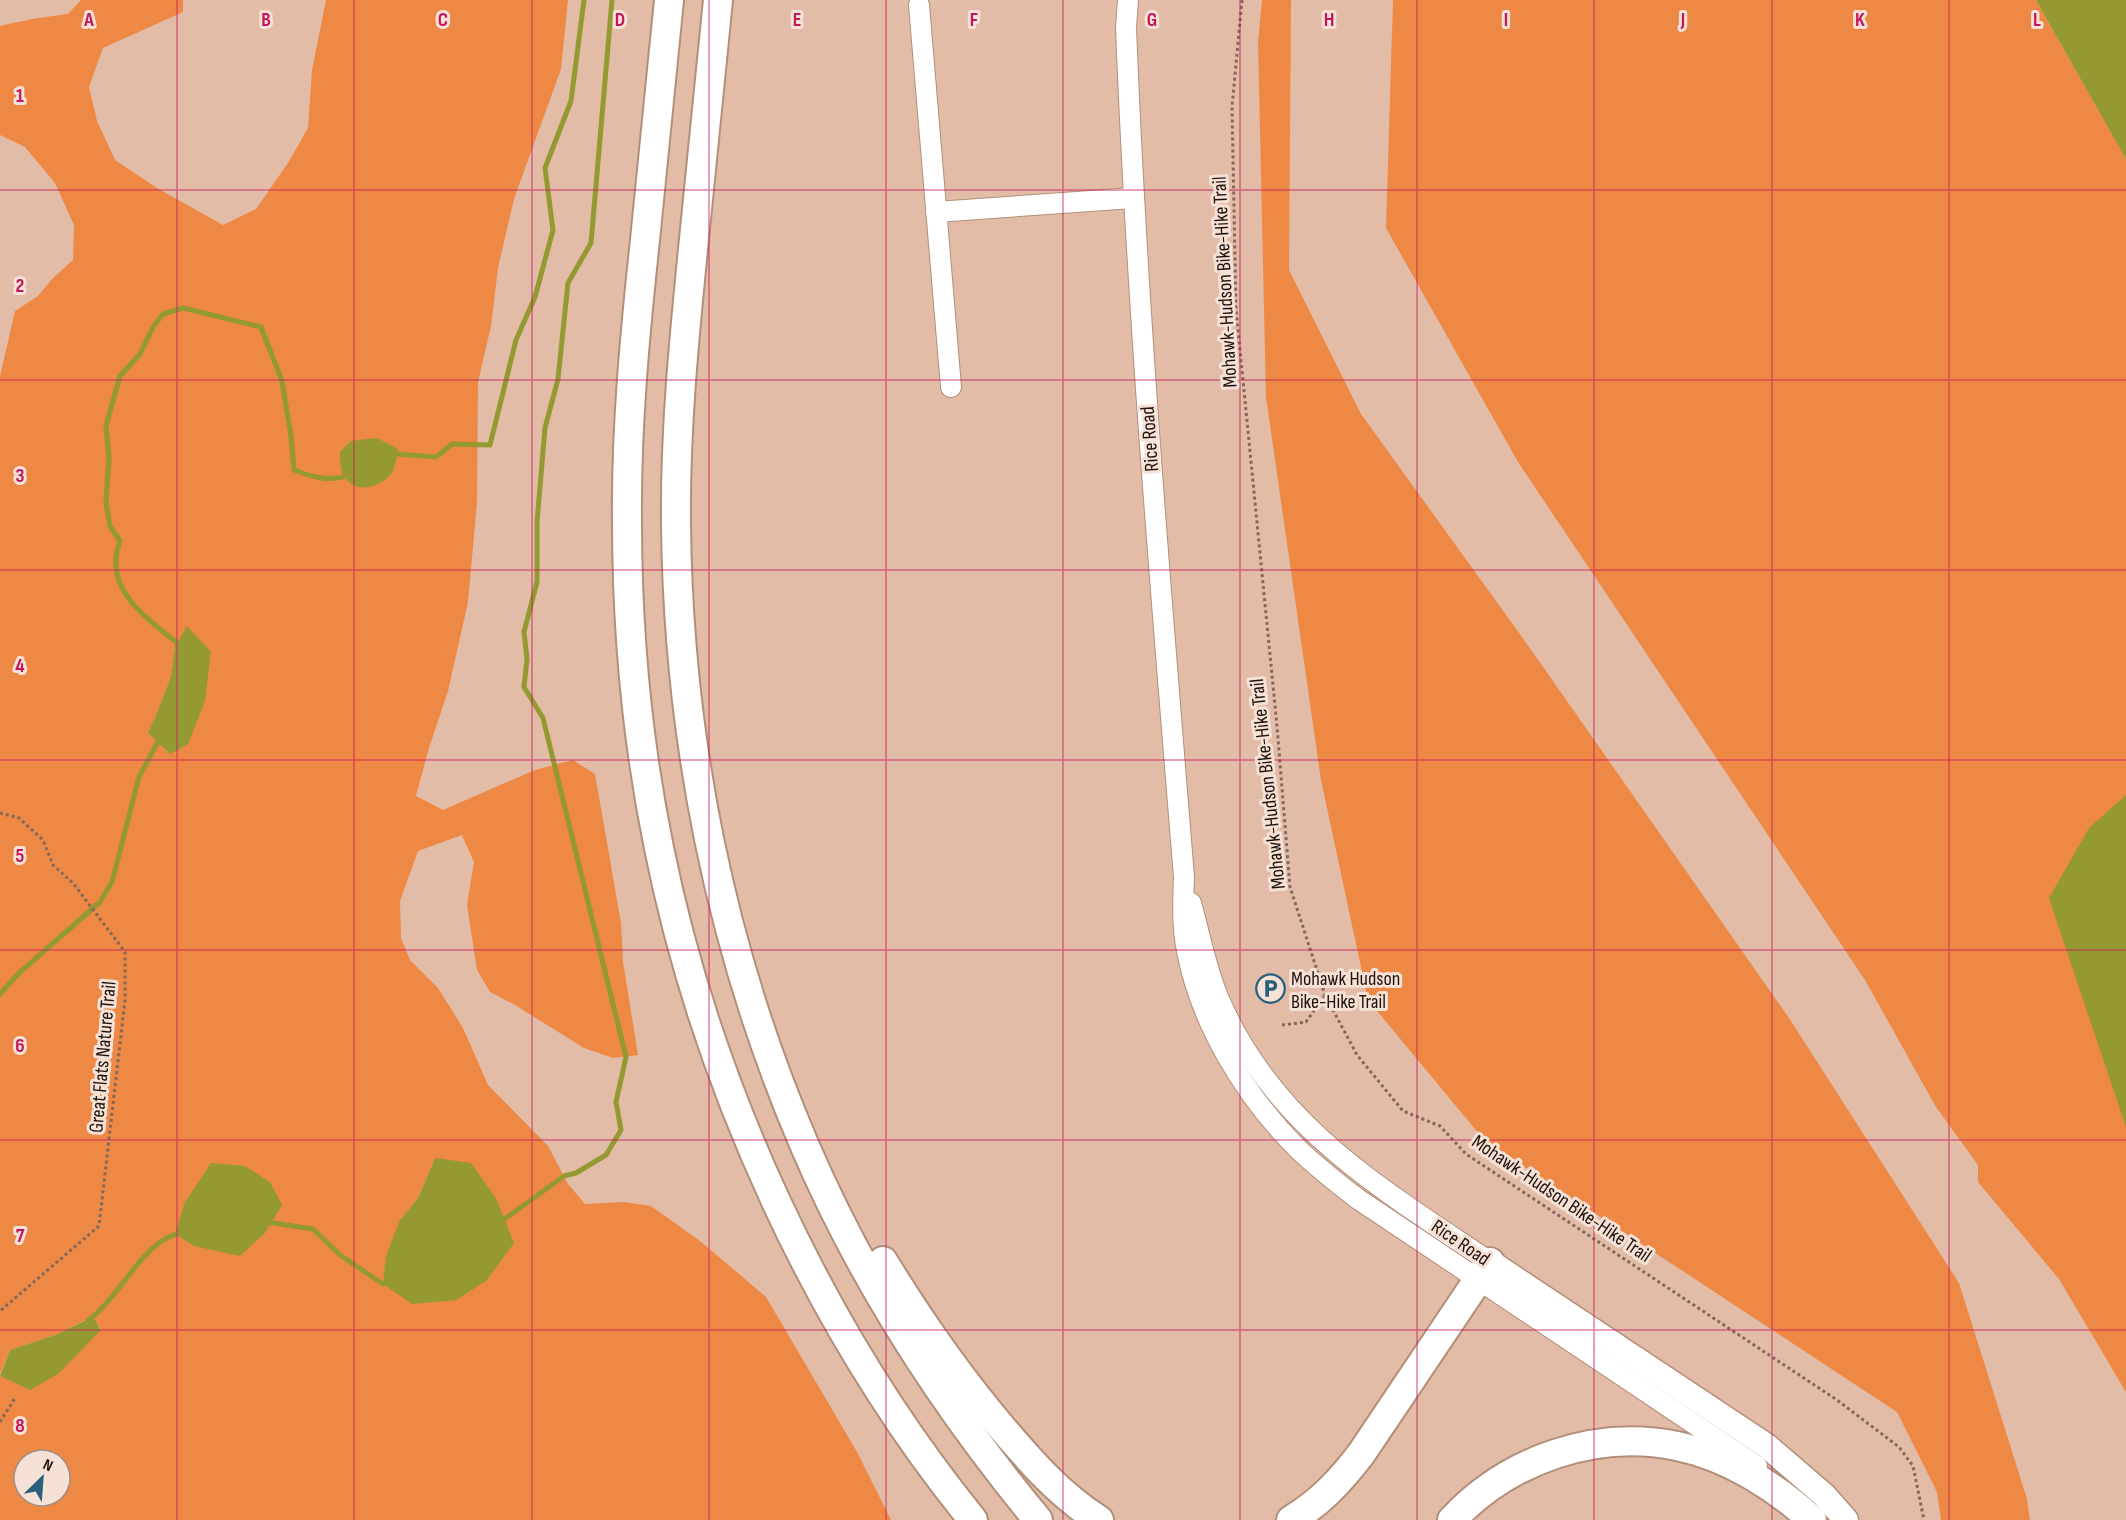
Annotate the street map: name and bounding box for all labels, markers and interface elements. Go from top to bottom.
text: A [83,8,94,32]
text: B [261,8,271,32]
text: C [438,8,448,32]
text: D [615,8,625,32]
text: E [793,8,801,32]
text: F [970,8,978,32]
text: G [1147,8,1157,32]
text: H [1324,8,1334,32]
text: I [1504,8,1508,32]
text: J [1680,8,1685,32]
text: K [1855,8,1865,32]
text: L [2033,8,2041,32]
text: 1 [16,84,24,108]
street label: Mohawk-Hudson Bike-Hike Trail [1207,176,1243,388]
text: 2 [16,274,24,298]
street label: Rice Road [1136,405,1164,472]
text: 3 [16,464,25,488]
text: 4 [15,654,25,678]
street label: Mohawk-Hudson Bike-Hike Trail [1245,677,1291,890]
text: 5 [16,844,25,868]
place label: Mohawk Hudson Bike-Hike Trail [1291,967,1400,1014]
parking icon: Mohawk Hudson Bike-Hike Trail [1254,973,1286,1005]
street label: Great Flats Nature Trail [84,980,122,1134]
text: 6 [15,1034,25,1058]
street label: Mohawk-Hudson Bike-Hike Trail [1467,1130,1656,1268]
street label: Rice Road [1427,1215,1494,1271]
text: 7 [16,1224,25,1248]
text: 8 [15,1414,25,1438]
north arrow [12,1448,72,1508]
text: N [40,1455,56,1476]

